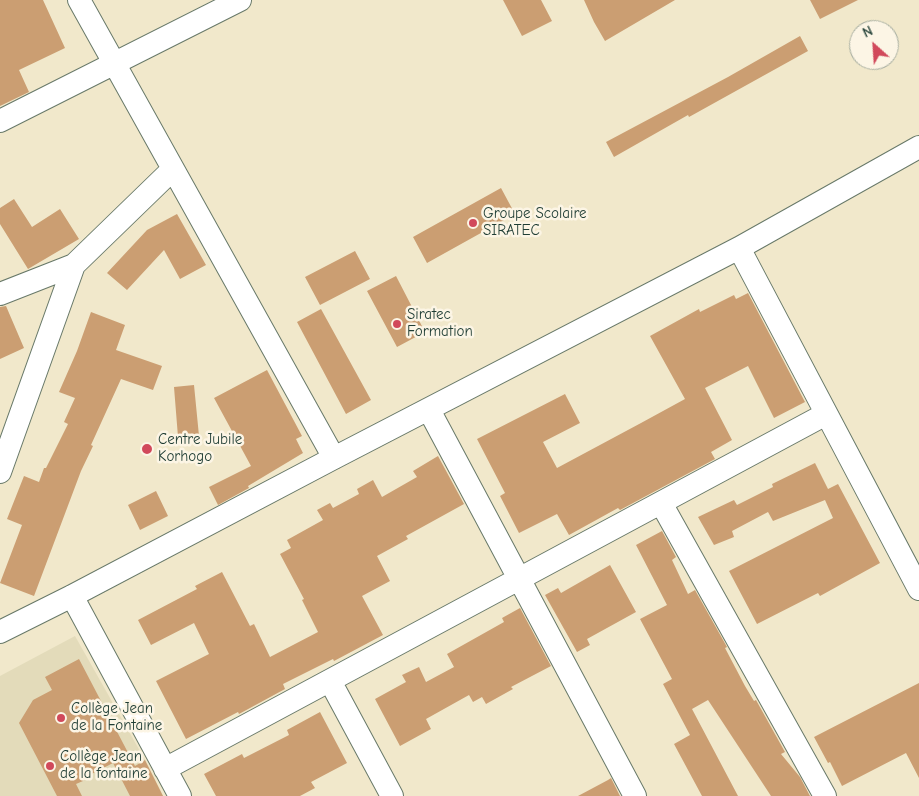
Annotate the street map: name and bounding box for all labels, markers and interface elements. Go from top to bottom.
north arrow [849,20,899,70]
text: N [860,22,875,42]
place label: Groupe Scolaire SIRATEC [483,205,587,240]
marker: Groupe Scolaire SIRATEC [467,217,479,229]
place label: Siratec Formation [407,306,473,341]
marker: Siratec Formation [391,318,403,330]
place label: Centre Jubile Korhogo [158,431,242,466]
marker: Centre Jubile Korhogo [140,442,154,456]
place label: Collège Jean de la Fontaine [71,700,162,735]
marker: Collège Jean de la Fontaine [55,712,67,724]
place label: Collège Jean de la fontaine [60,748,147,783]
marker: Collège Jean de la fontaine [44,760,56,772]

